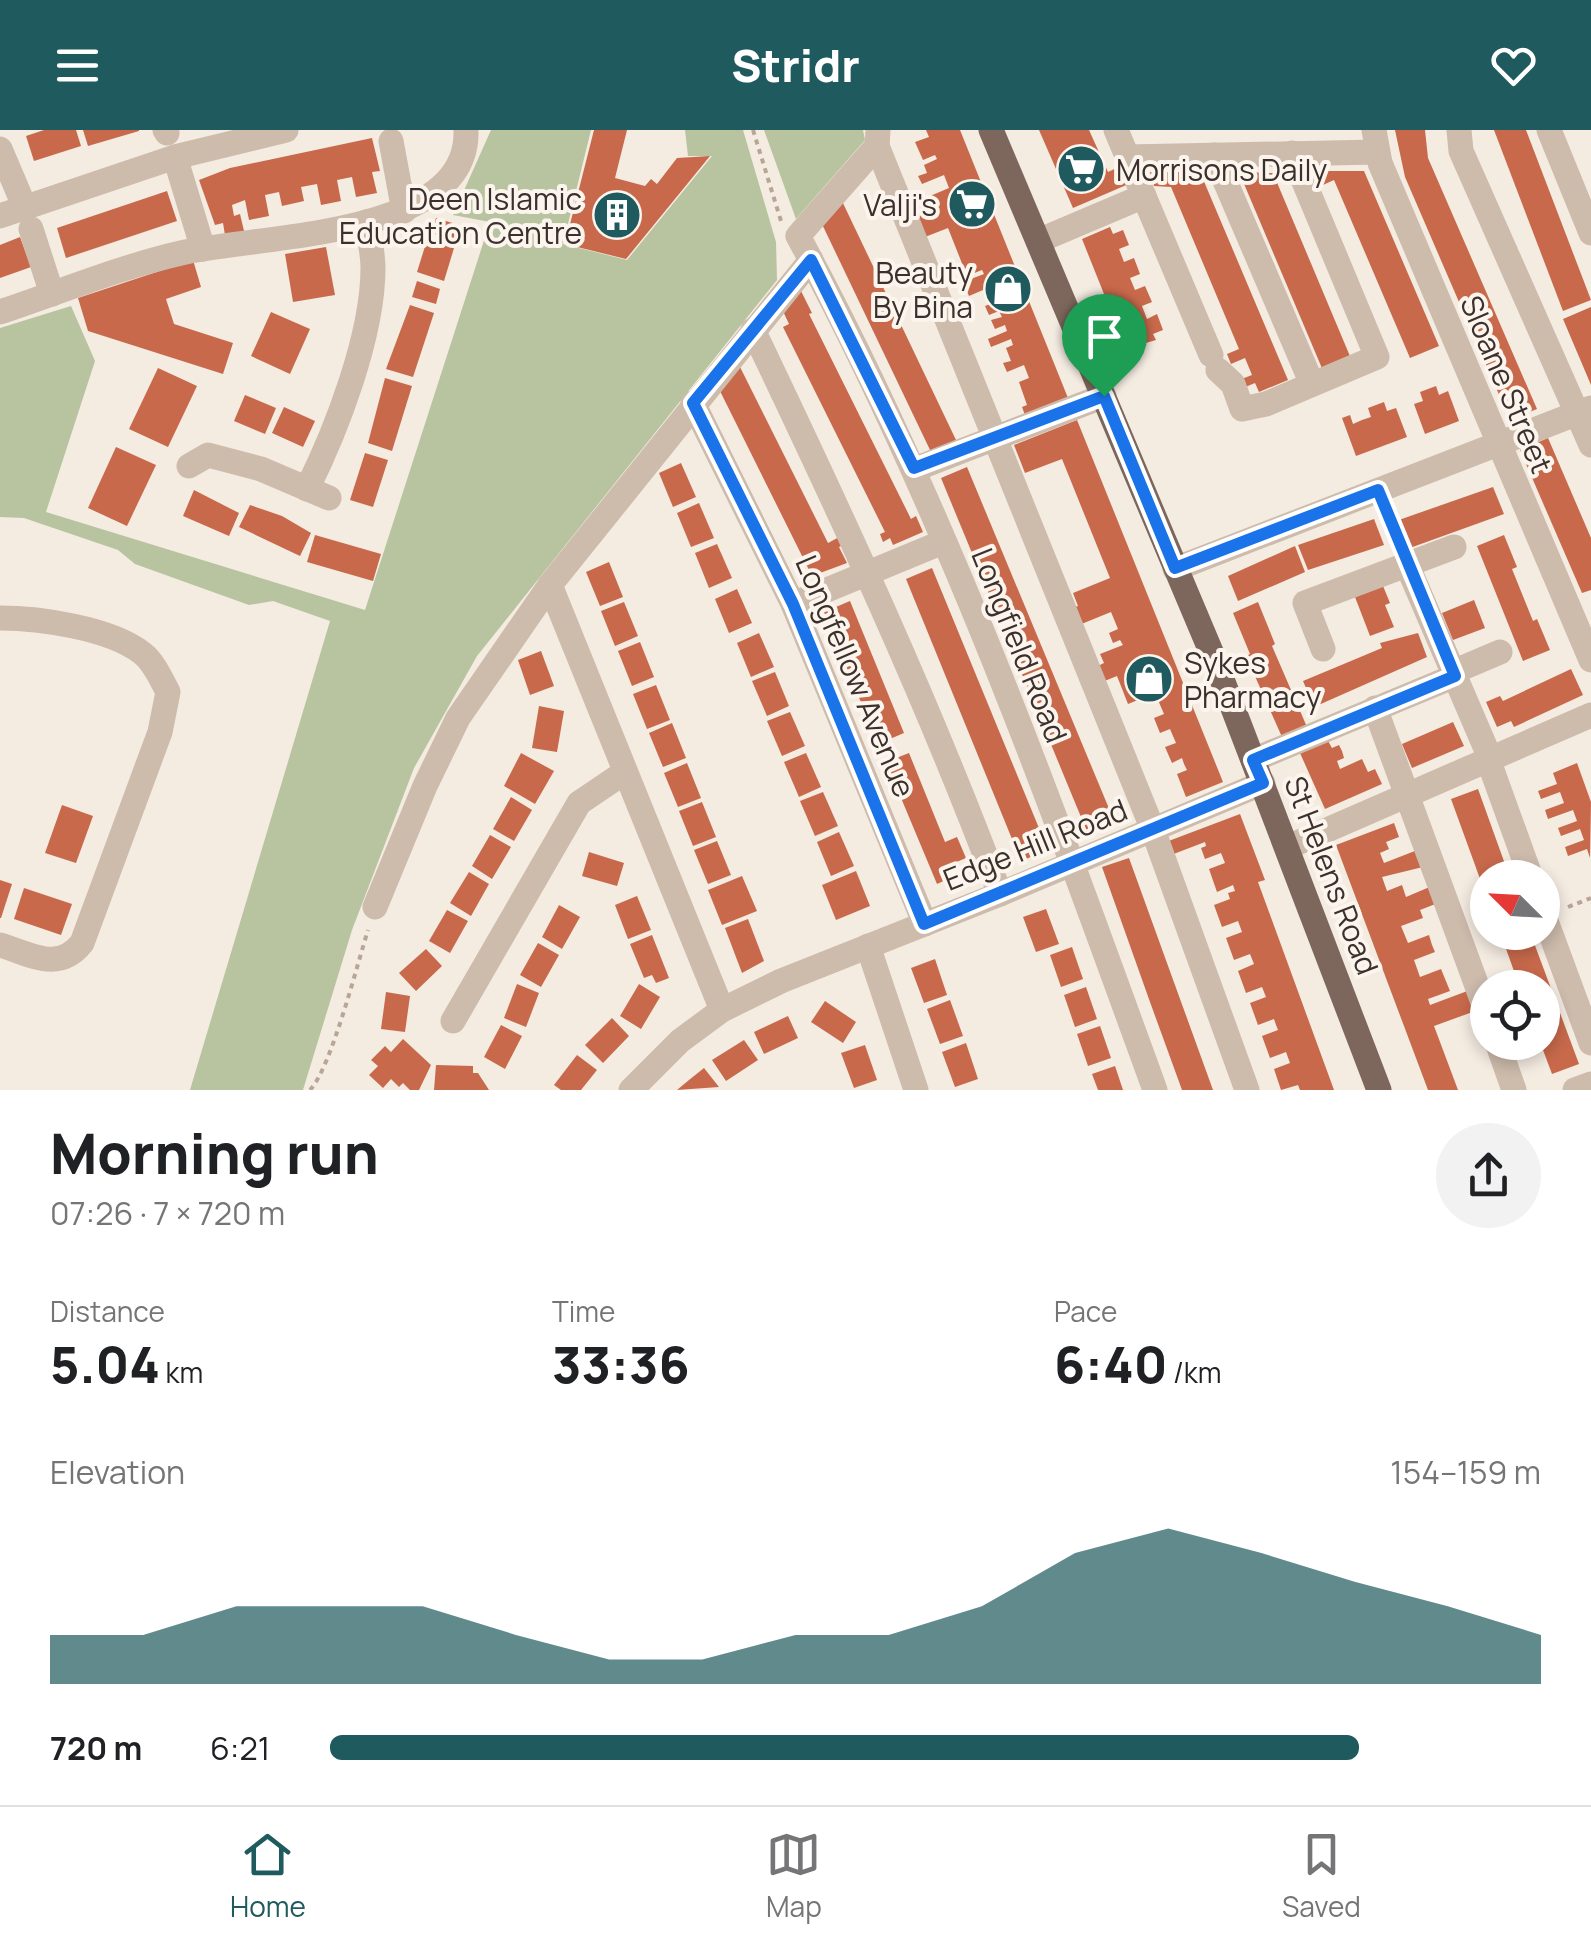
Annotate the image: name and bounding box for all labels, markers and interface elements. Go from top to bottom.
text: Stridr [731,34,860,96]
icon: menu [50,38,105,93]
icon: heart [1486,38,1541,93]
supermarket icon: Morrisons Daily [1055,143,1107,195]
place label: Morrisons Daily [1116,149,1327,190]
place label: Deen Islamic Education Centre [339,178,582,253]
supermarket icon: Valji's [946,178,998,230]
place label: Valji's [863,184,937,225]
building icon: Deen Islamic Education Centre [591,189,643,241]
place label: Beauty By Bina [873,252,973,327]
shop icon: Beauty By Bina [982,263,1034,315]
street label: Sloane Street [1451,289,1563,479]
pin [1062,294,1147,397]
icon: arrive [1077,309,1132,364]
street label: Longfield Road [962,542,1078,748]
street label: Longfellow Avenue [787,549,925,803]
place label: Sykes Pharmacy [1184,642,1322,717]
shop icon: Sykes Pharmacy [1123,653,1175,705]
street label: St Helens Road [1275,770,1389,980]
street label: Edge Hill Road [937,789,1133,899]
north arrow [1470,860,1560,950]
map controls [1470,860,1560,1060]
button: locate [1470,970,1560,1060]
text: Morning run [50,1115,379,1191]
button: share [1436,1123,1541,1228]
text: 07:26 · 7 × 720 m [50,1191,285,1235]
text: Distance [50,1292,165,1330]
text: Time [552,1292,615,1330]
text: Pace [1054,1292,1117,1330]
text: 5.04 [50,1330,160,1398]
text: 33:36 [552,1330,690,1398]
text: 6:40 [1054,1330,1167,1398]
text: km [160,1353,203,1391]
text: /km [1167,1353,1222,1391]
text: Elevation [50,1450,185,1494]
text: 154–159 m [1390,1450,1541,1494]
text: 720 m [50,1726,142,1770]
text: 6:21 [210,1726,270,1770]
tab: Home [230,1827,306,1925]
tab: Map [766,1827,822,1925]
tab: Saved [1282,1827,1361,1925]

